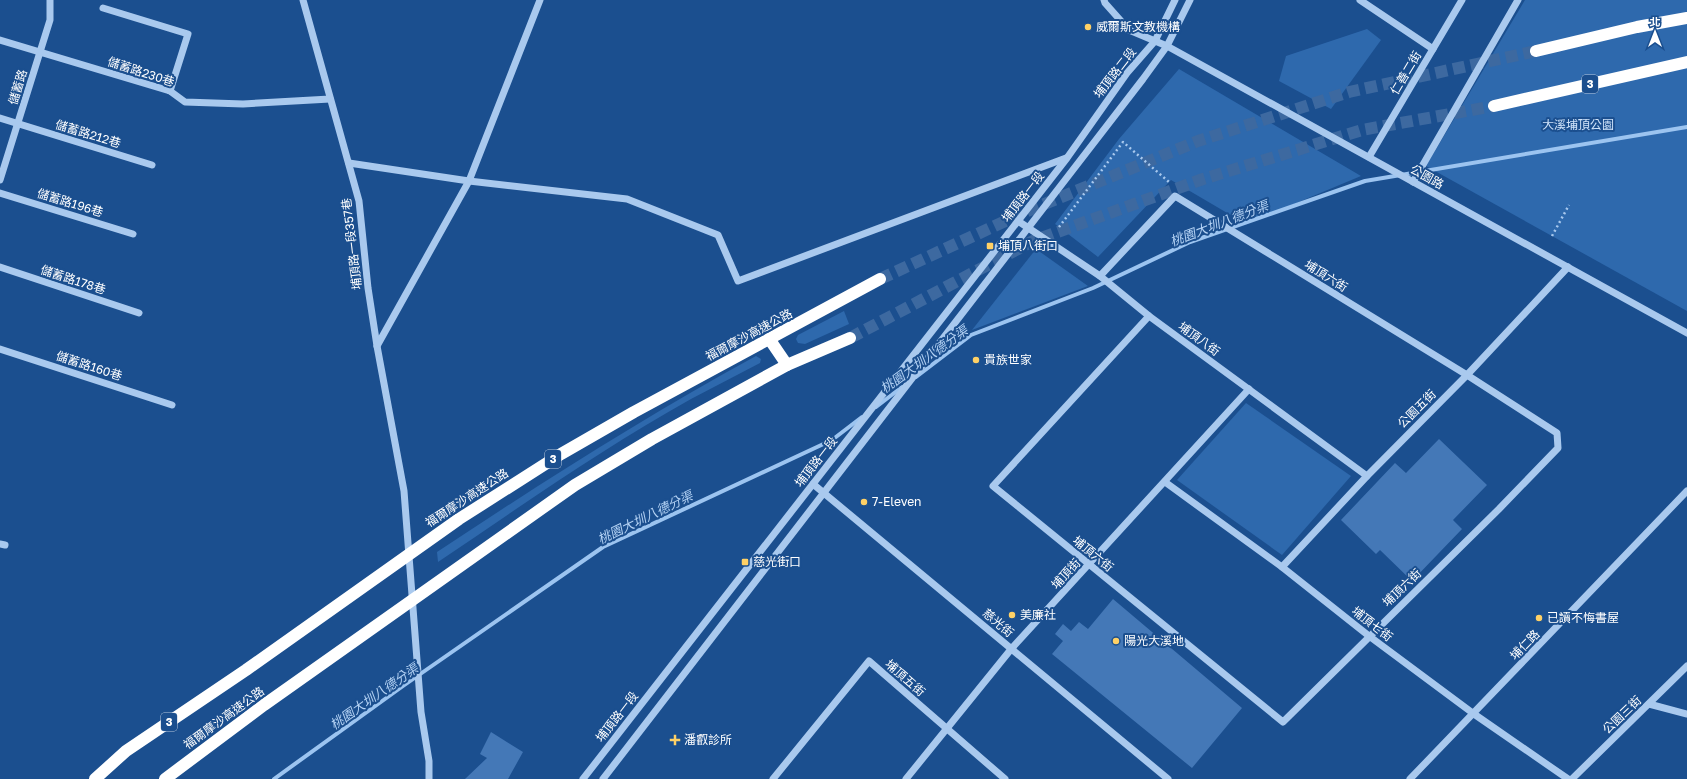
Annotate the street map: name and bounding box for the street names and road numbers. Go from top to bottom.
street label: 埔頂路二段 [1090,44,1139,101]
street label: 仁善二街 [1387,48,1424,97]
street label: 儲蓄路230巷 [106,54,176,89]
street label: 儲蓄路 [5,67,30,106]
road number: 3 [1582,75,1598,93]
street label: 儲蓄路212巷 [54,116,123,151]
street label: 公園路 [1408,161,1447,192]
street label: 埔頂路一段 [998,168,1047,225]
street label: 儲蓄路196巷 [35,185,105,220]
street label: 埔頂路一段357巷 [338,197,365,291]
street label: 埔頂六街 [1302,256,1351,295]
street label: 儲蓄路178巷 [39,262,108,297]
street label: 福爾摩沙高速公路 [703,305,795,364]
street label: 埔頂八街 [1175,318,1223,359]
street label: 儲蓄路160巷 [54,348,124,383]
street label: 公園五街 [1394,386,1439,431]
street label: 埔頂路一段 [791,433,840,490]
road number: 3 [545,450,561,468]
street label: 福爾摩沙高速公路 [422,465,511,530]
street label: 埔頂六街 [1070,533,1117,575]
street label: 埔頂街 [1048,555,1083,592]
street label: 埔頂六街 [1379,566,1424,610]
street label: 埔頂七街 [1349,603,1396,644]
street label: 慈光街 [980,605,1017,640]
street label: 埔仁路 [1507,626,1543,663]
street label: 埔頂五街 [882,656,928,699]
street label: 福爾摩沙高速公路 [180,683,267,752]
street label: 埔頂路一段 [592,688,641,745]
street label: 公園三街 [1599,693,1644,737]
road number: 3 [161,713,177,731]

